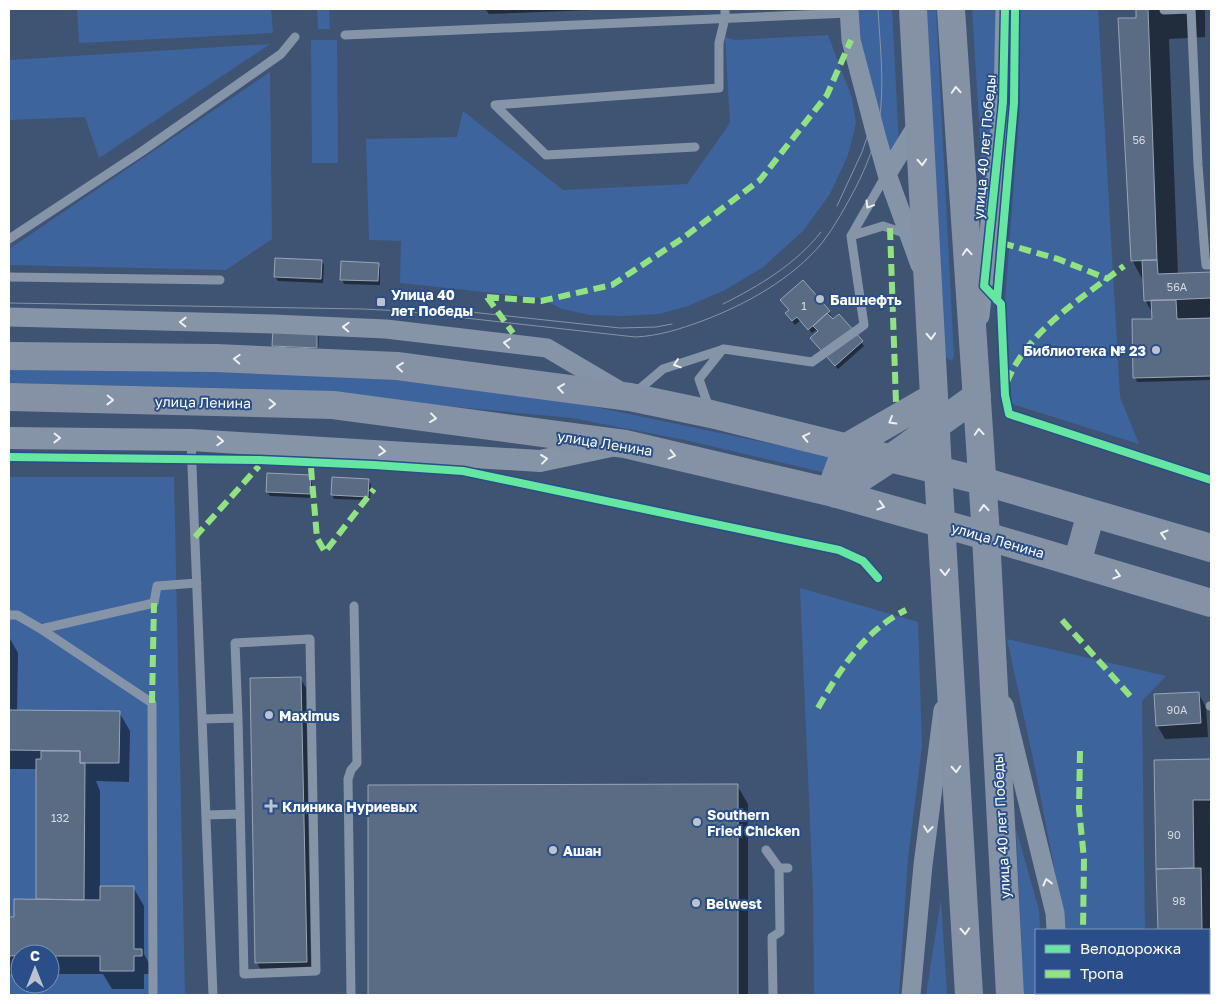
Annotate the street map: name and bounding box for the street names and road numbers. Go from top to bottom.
street label: улица 40 лет Победы [969,74,999,220]
street label: улица Ленина [155,393,251,411]
street label: улица Ленина [556,427,654,459]
street label: улица Ленина [949,519,1047,561]
street label: улица 40 лет Победы [989,753,1013,899]

